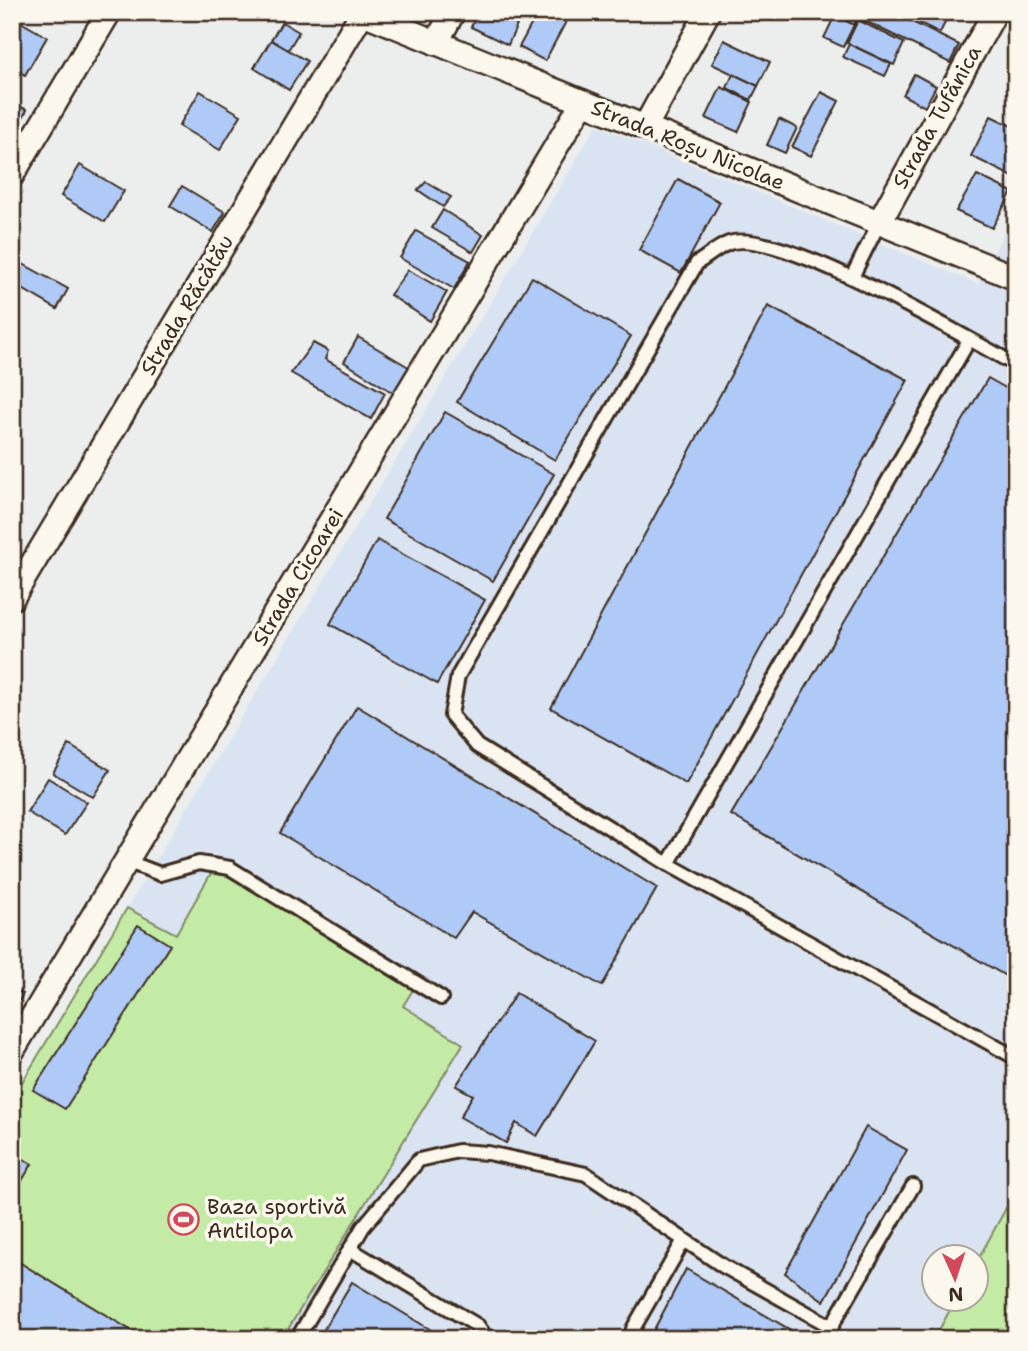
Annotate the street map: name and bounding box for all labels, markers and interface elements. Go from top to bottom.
street label: Strada Tufănica [886,40,988,194]
street label: Strada Roșu Nicolae [587,93,789,198]
street label: Strada Răcătău [134,230,240,380]
street label: Strada Cicoarei [246,503,350,651]
place label: Baza sportivă Antilopa [207,1193,346,1245]
sports icon: Baza sportivă Antilopa [167,1202,201,1236]
north arrow [920,1242,990,1312]
text: N [948,1282,964,1307]

